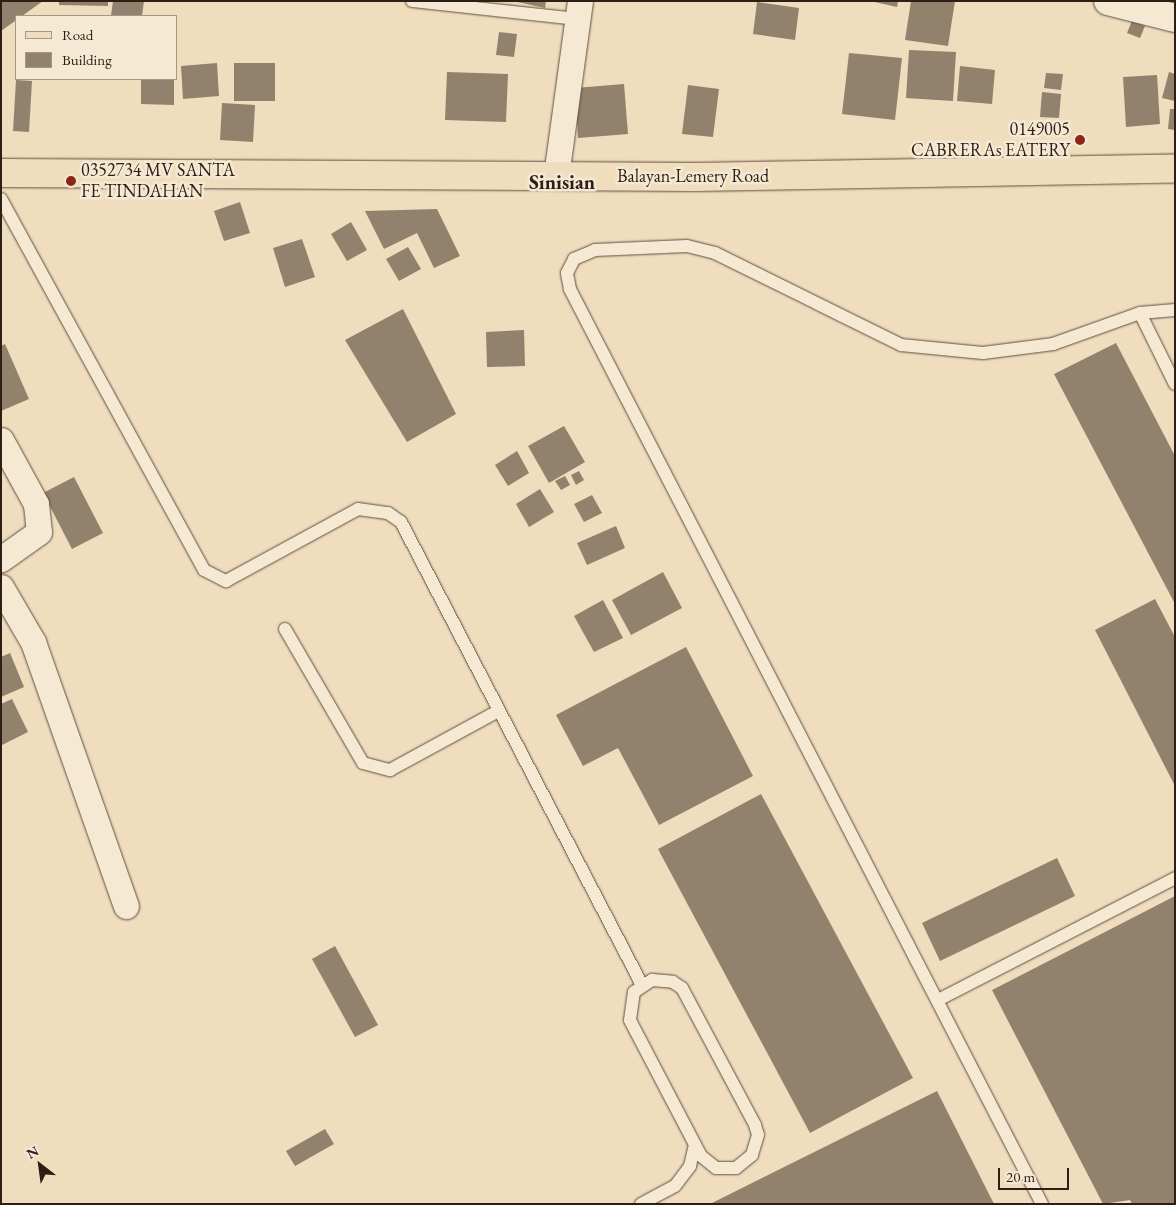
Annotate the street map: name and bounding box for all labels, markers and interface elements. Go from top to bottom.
legend [15,15,178,80]
text: Road [62,25,93,44]
text: Building [62,50,112,69]
place label: 0149005 CABRERAs EATERY [911,119,1070,162]
marker: 0149005 CABRERAs EATERY [1074,134,1086,146]
place label: 0352734 MV SANTA FE TINDAHAN [81,160,235,202]
street label: Balayan-Lemery Road [617,165,769,187]
district label: Sinisian [529,170,595,194]
marker: 0352734 MV SANTA FE TINDAHAN [65,175,77,187]
north arrow [15,1140,65,1190]
text: N [23,1141,42,1163]
scale bar [1001,1158,1072,1190]
text: 20 m [1006,1167,1035,1186]

